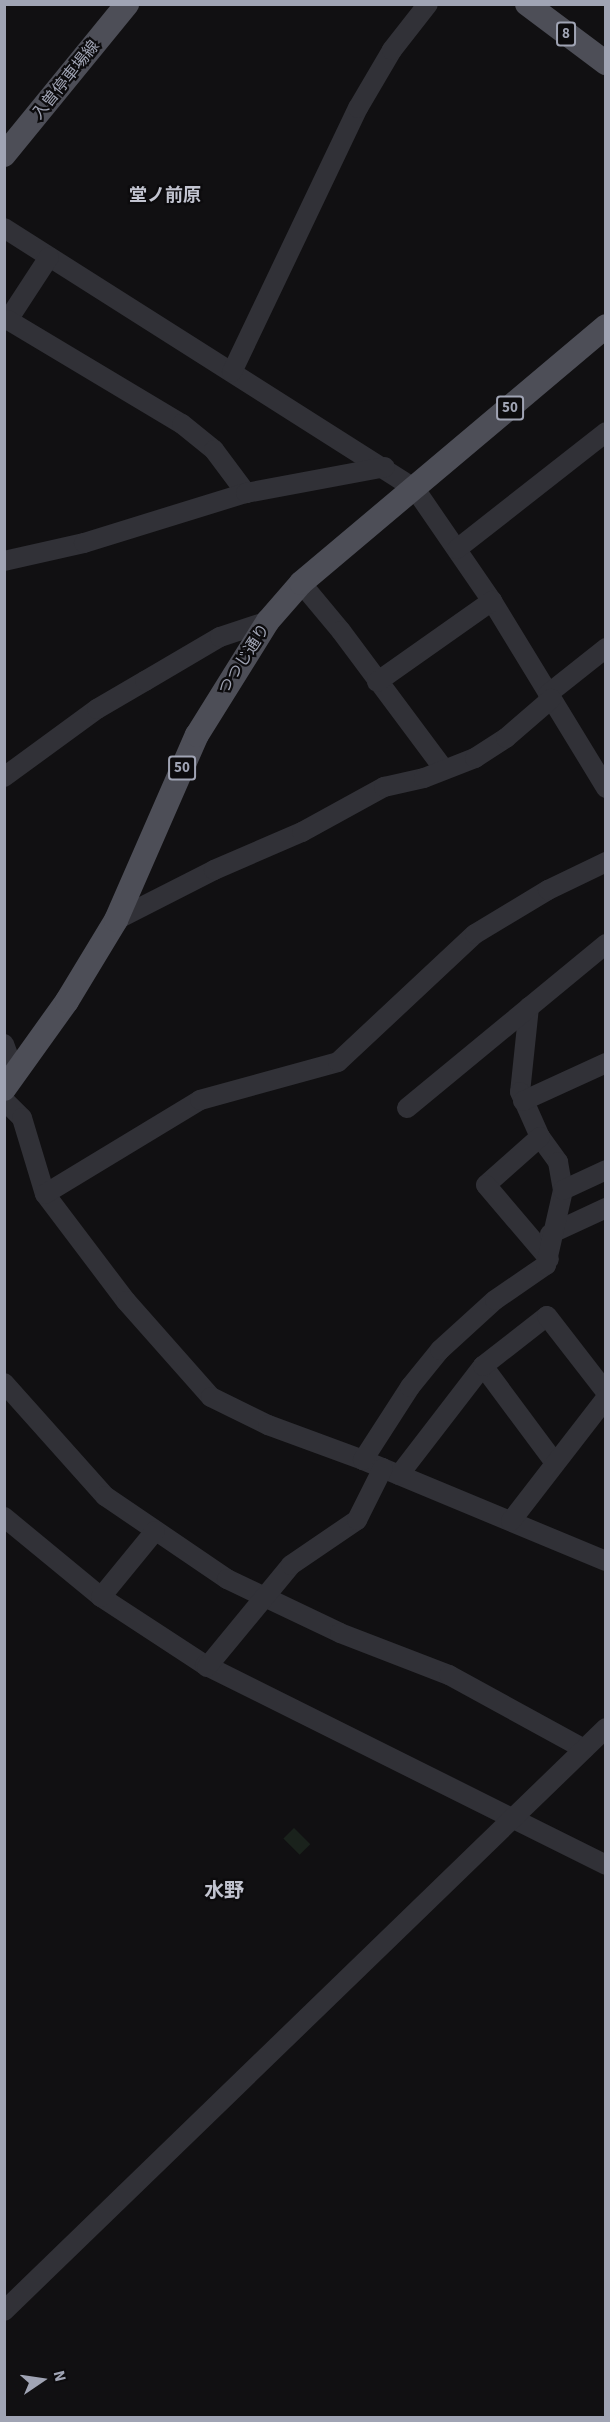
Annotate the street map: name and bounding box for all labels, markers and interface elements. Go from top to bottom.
road number: 8 [556,22,576,46]
street label: 入曽停車場線 [28,37,104,123]
district label: 堂ノ前原 [129,185,201,207]
road number: 50 [495,396,525,420]
street label: つつじ通り [214,620,274,698]
road number: 50 [167,756,197,780]
district label: 水野 [204,1879,244,1903]
north arrow [12,2350,72,2410]
text: N [48,2368,71,2384]

